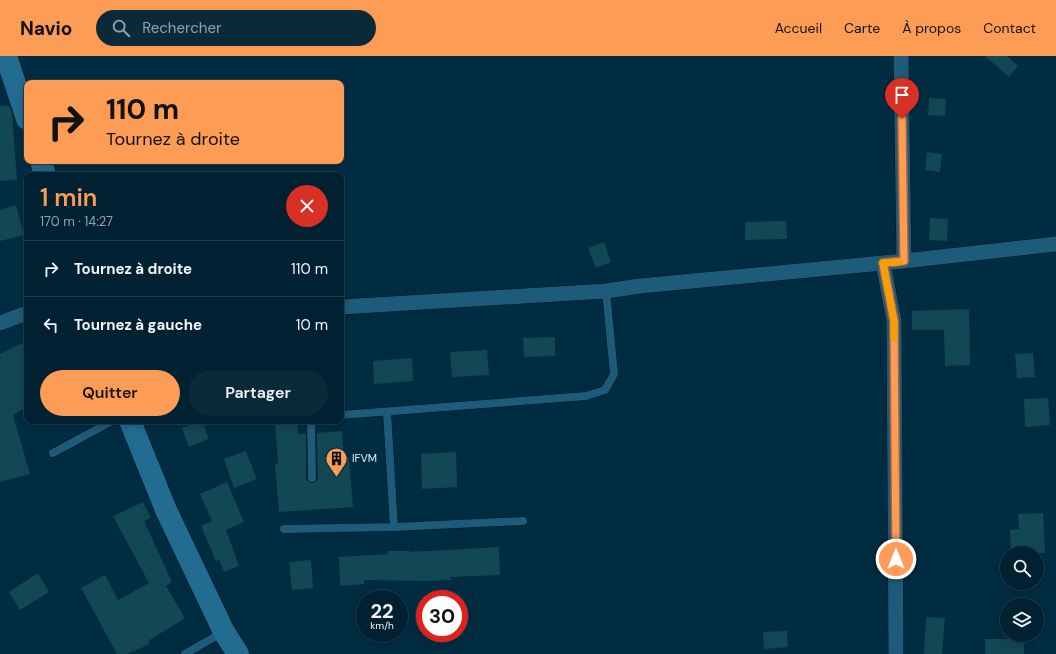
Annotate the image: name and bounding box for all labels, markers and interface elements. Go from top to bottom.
search box [96,10,376,46]
text: Navio [20,16,72,41]
icon: search [110,17,132,39]
text: Rechercher [142,18,221,38]
text: Accueil [775,19,822,37]
text: Carte [844,19,880,37]
text: À propos [902,19,961,37]
text: Contact [983,19,1036,37]
pin [885,78,919,119]
icon: arrive [891,84,913,106]
text: 110 m [106,91,179,128]
icon: right [40,96,92,148]
text: Tournez à droite [106,127,240,151]
text: 1 min [40,182,97,213]
button: close [286,185,328,227]
text: 170 m · 14:27 [40,213,113,230]
icon: right [40,258,62,280]
text: Tournez à droite [74,259,192,279]
text: 110 m [291,259,328,279]
icon: left [40,314,62,336]
text: Tournez à gauche [74,315,202,335]
text: 10 m [296,315,328,335]
button: Quitter [40,370,180,416]
button: Partager [188,370,328,416]
building icon: IFVM [323,445,349,478]
place label: IFVM [352,451,377,465]
position arrow [875,538,917,580]
map controls [1000,546,1044,642]
button: search [1000,546,1044,590]
speed limit sign: 30 [416,590,468,642]
text: 22 [370,598,394,624]
button: layers [1000,598,1044,642]
text: km/h [370,619,394,632]

